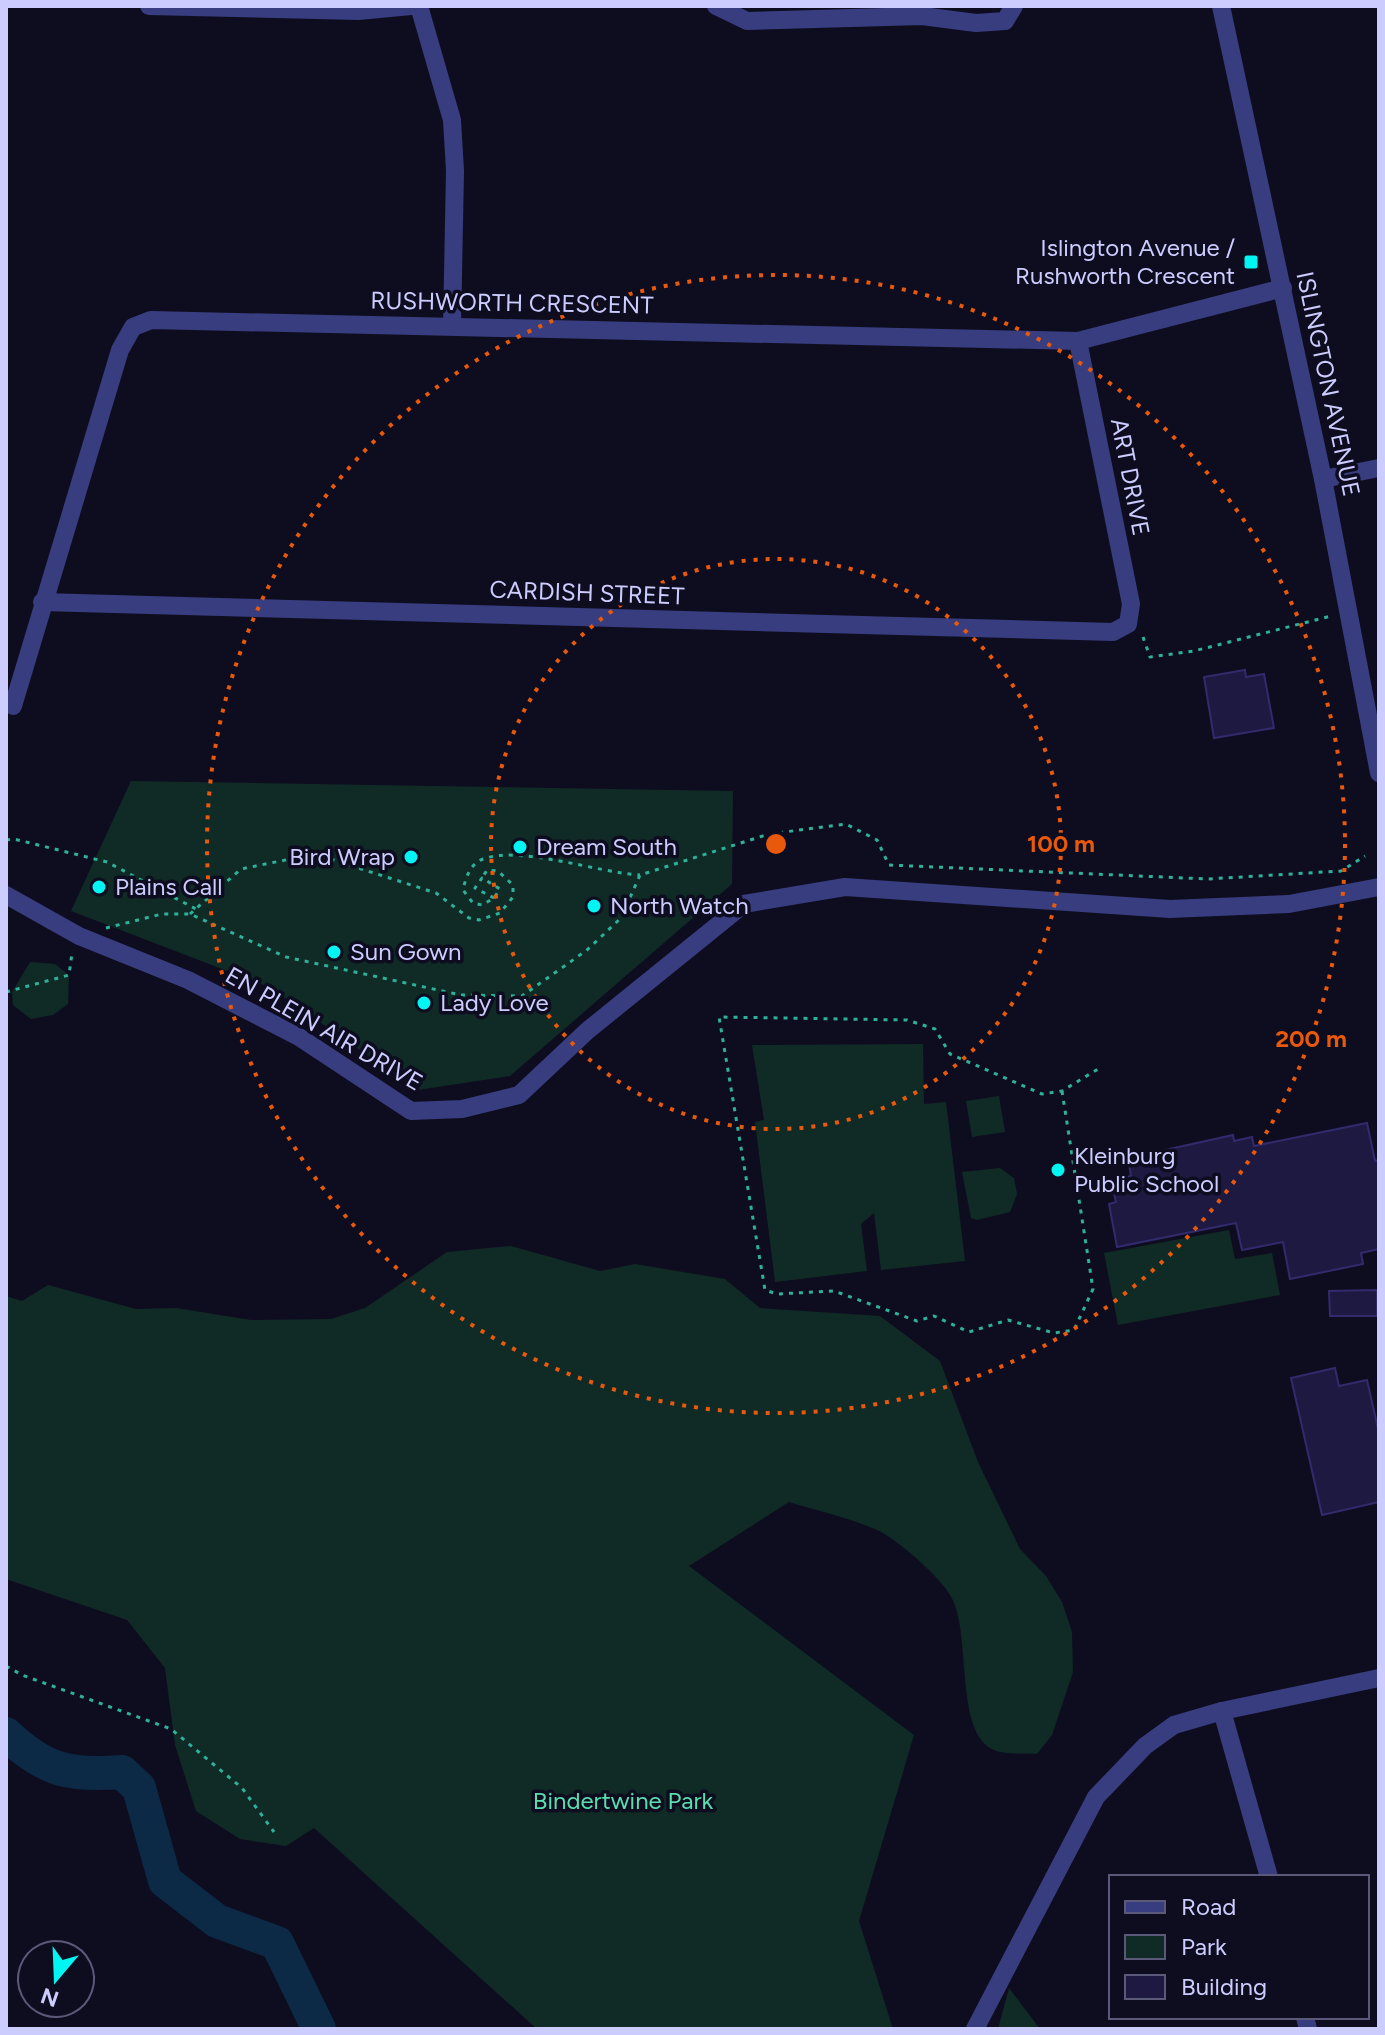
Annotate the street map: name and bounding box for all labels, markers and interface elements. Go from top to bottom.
place label: Islington Avenue / Rushworth Crescent [1015,233,1235,290]
marker: Islington Avenue / Rushworth Crescent [1242,253,1260,271]
street label: ISLINGTON AVENUE [1290,269,1367,499]
street label: RUSHWORTH CRESCENT [370,286,654,319]
street label: ART DRIVE [1105,416,1156,538]
street label: CARDISH STREET [489,575,685,610]
text: 100 m [1027,829,1095,858]
centre of rings [762,830,790,858]
place label: Dream South [536,832,677,861]
marker: Dream South [511,838,529,856]
place label: Bird Wrap [289,842,395,871]
marker: Bird Wrap [402,848,420,866]
place label: Plains Call [115,872,223,901]
marker: Plains Call [90,878,108,896]
place label: North Watch [610,891,749,920]
marker: North Watch [585,897,603,915]
place label: Sun Gown [350,937,462,966]
marker: Sun Gown [325,943,343,961]
street label: EN PLEIN AIR DRIVE [220,960,428,1097]
place label: Lady Love [440,988,549,1017]
marker: Lady Love [415,994,433,1012]
text: 200 m [1275,1024,1347,1053]
place label: Kleinburg Public School [1074,1141,1219,1198]
marker: Kleinburg Public School [1049,1161,1067,1179]
park label: Bindertwine Park [533,1786,714,1815]
legend [1109,1875,1369,2019]
text: Road [1181,1892,1236,1921]
text: Park [1181,1932,1227,1961]
north arrow [16,1939,96,2019]
text: Building [1181,1972,1267,2001]
text: N [37,1982,62,2013]

